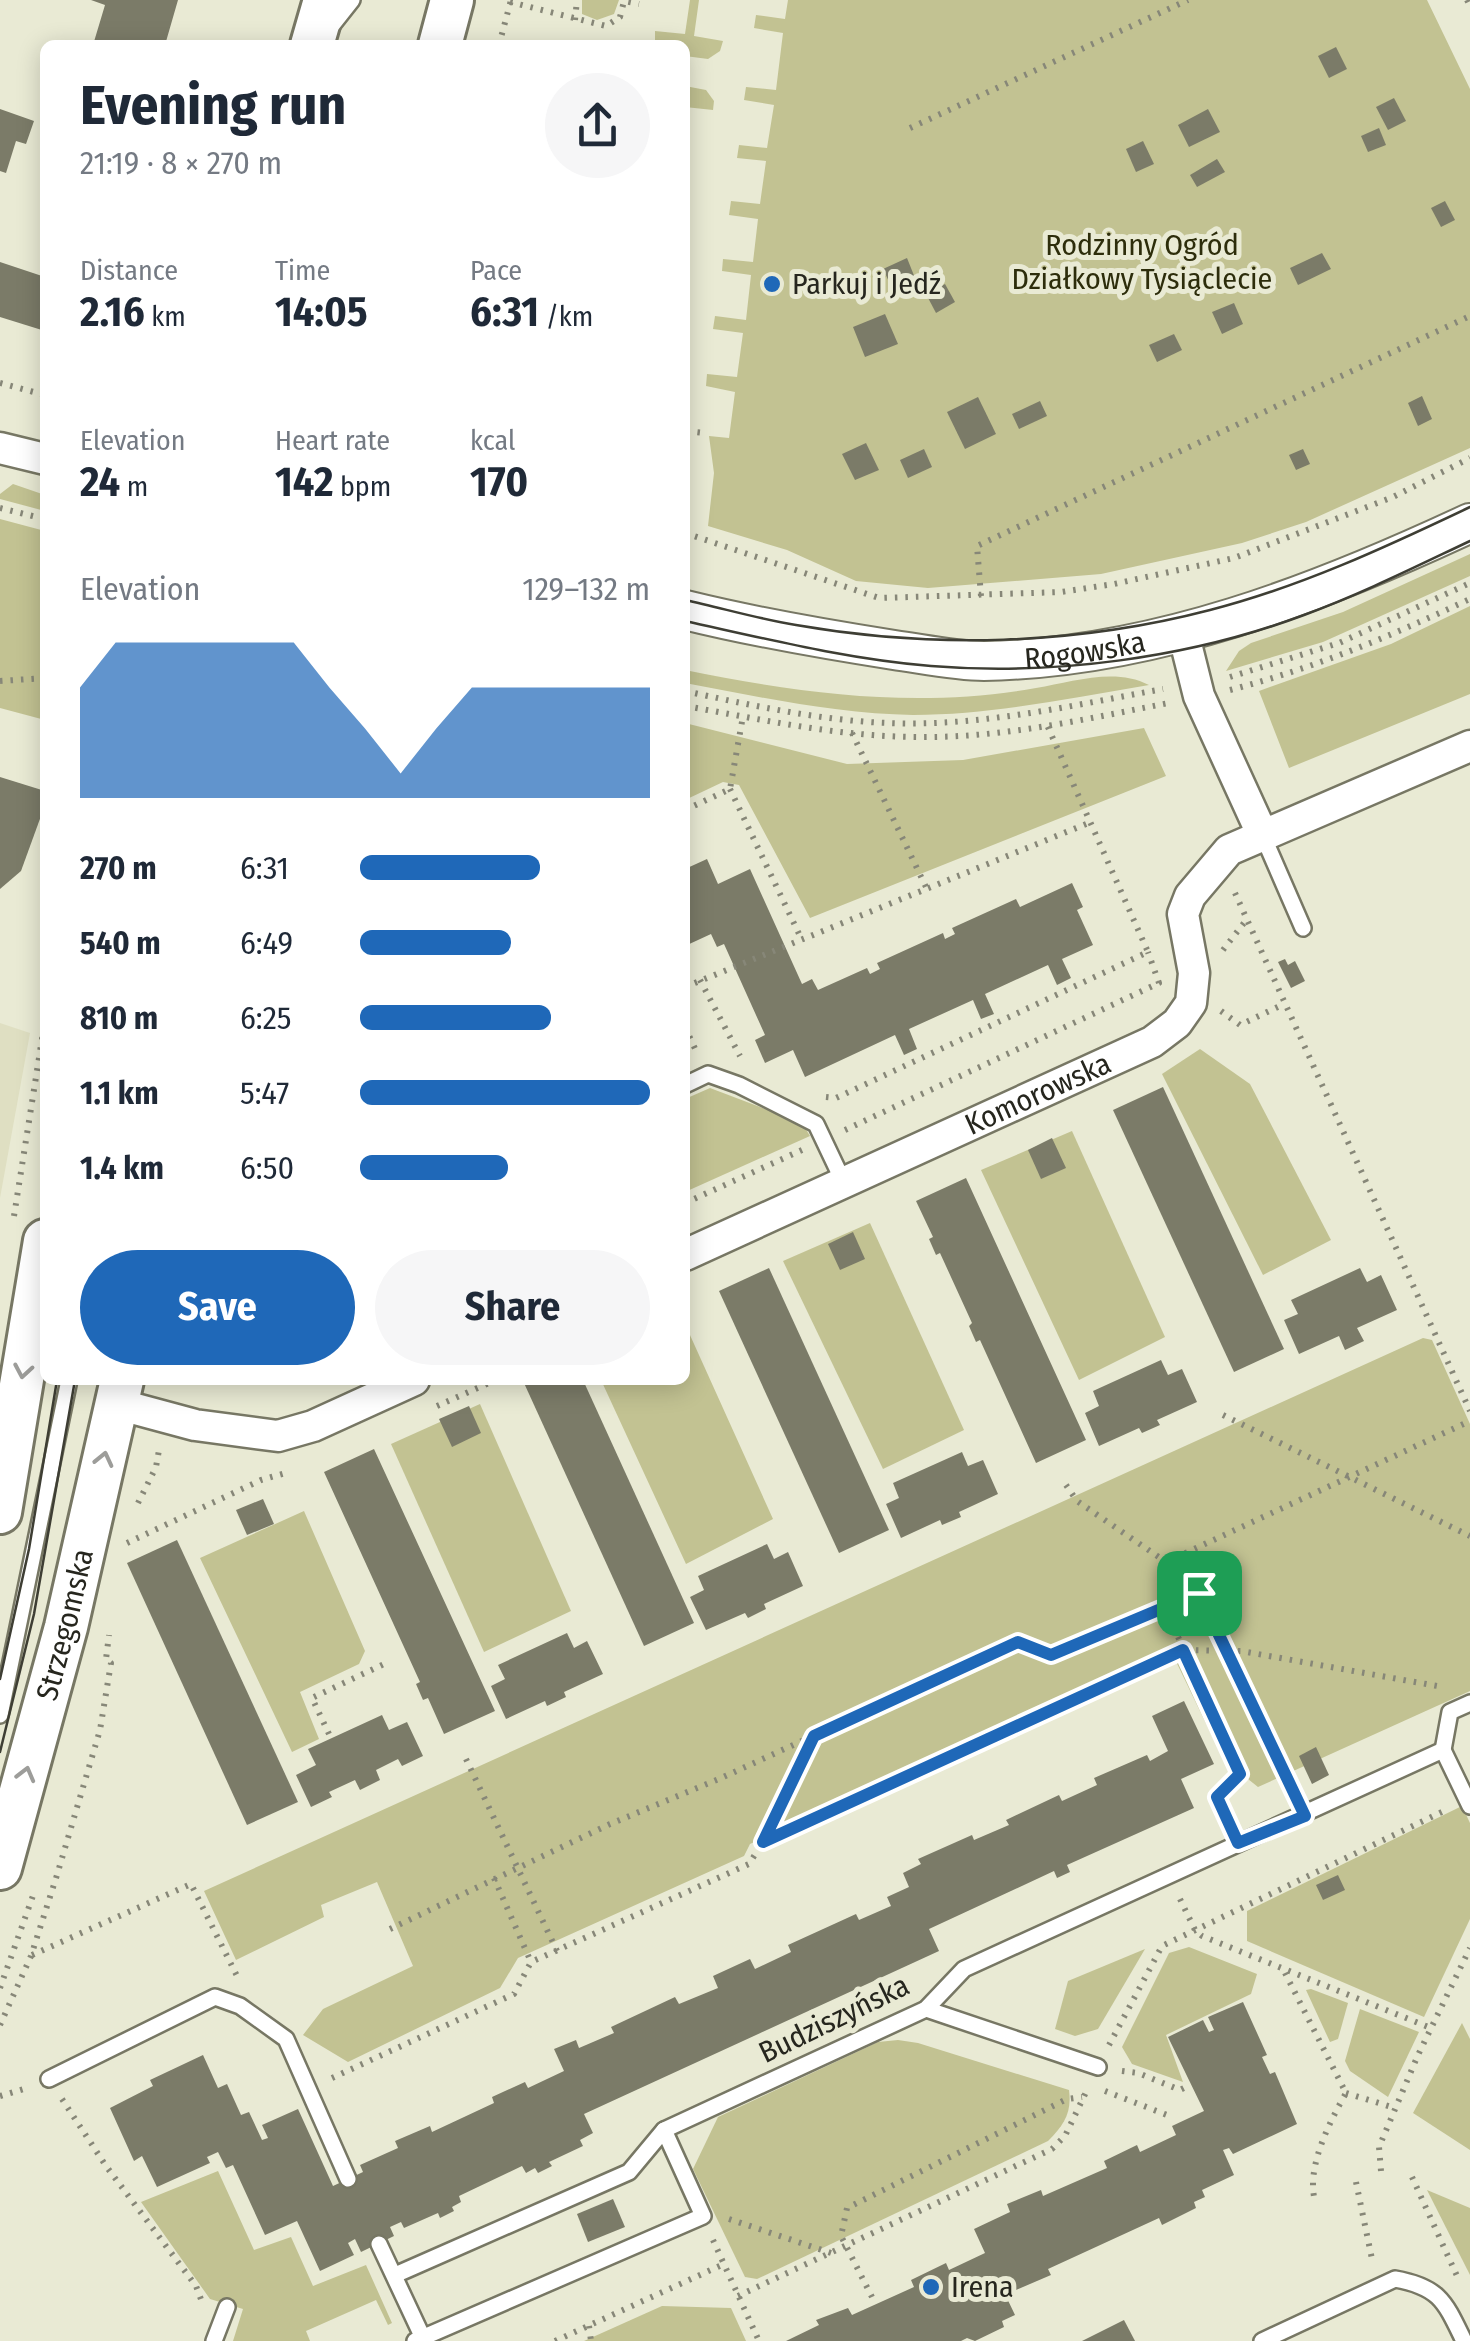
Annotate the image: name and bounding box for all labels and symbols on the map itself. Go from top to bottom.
park label: Rodzinny Ogród Działkowy Tysiąclecie [1012,227,1272,297]
place label: Parkuj i Jedź [792,266,941,302]
marker: Parkuj i Jedź [761,273,783,295]
street label: Rogowska [1023,624,1149,677]
street label: Komorowska [959,1045,1117,1143]
one-way arrow [13,1363,34,1380]
one-way arrow [92,1451,113,1468]
street label: Strzegomska [29,1545,101,1704]
pin [1157,1551,1242,1636]
one-way arrow [14,1766,35,1783]
street label: Budziszyńska [753,1967,915,2071]
place label: Irena [951,2269,1014,2305]
marker: Irena [920,2276,942,2298]

